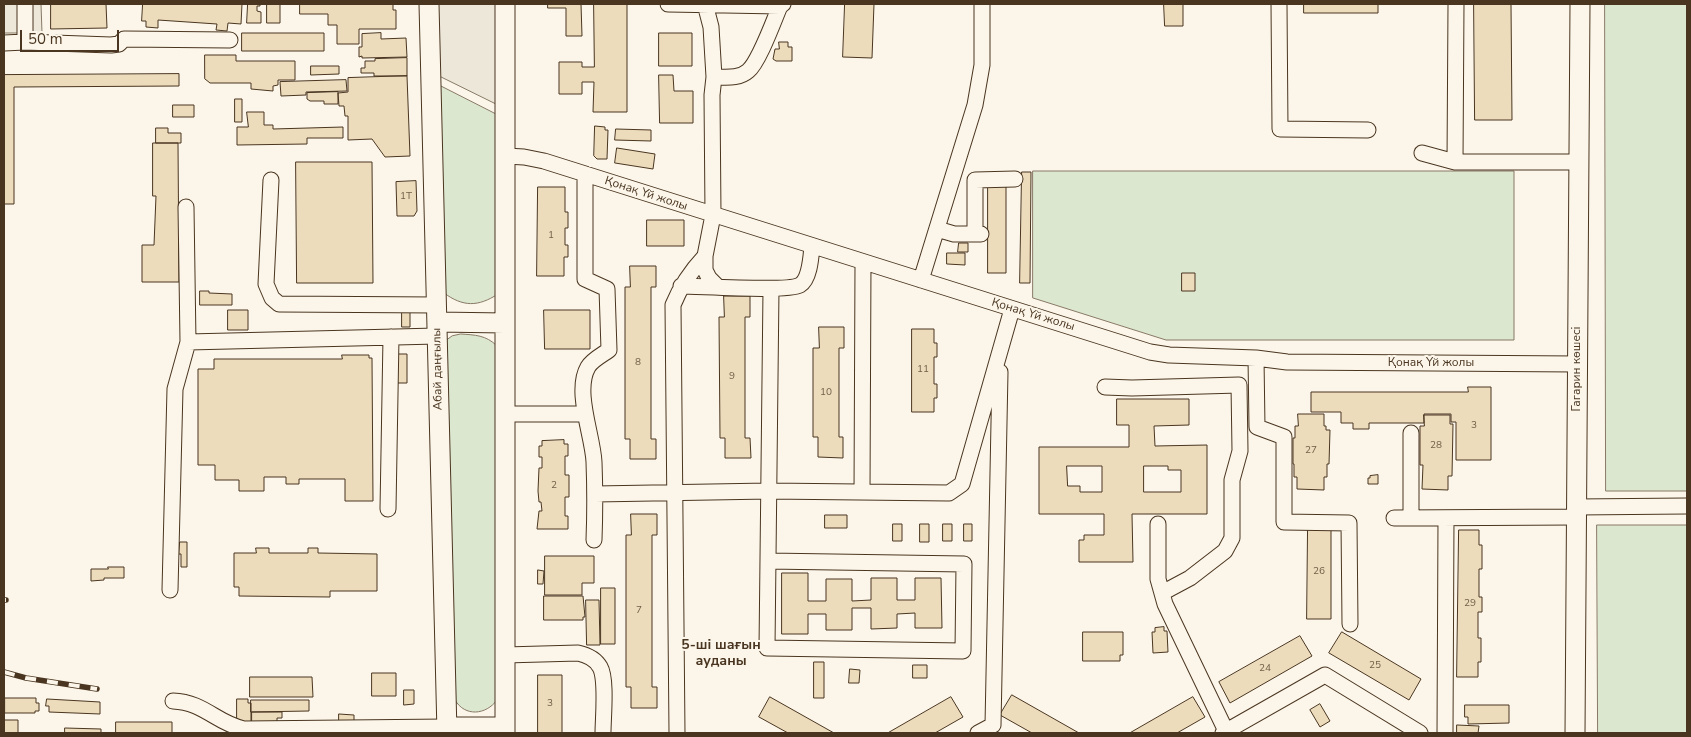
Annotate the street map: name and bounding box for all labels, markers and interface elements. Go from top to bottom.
scale bar [22,20,121,52]
text: 50 m [28,29,63,49]
street label: Қонақ Үй жолы [603,174,689,214]
house number: 1Т [400,191,412,203]
house number: 1 [548,230,554,242]
street label: Қонақ Үй жолы [990,296,1076,334]
street label: Гагарин көшесі [1570,326,1584,412]
street label: Абай даңғылы [430,328,446,410]
street label: Қонақ Үй жолы [1388,356,1474,370]
house number: 8 [635,357,641,369]
house number: 11 [917,364,929,376]
house number: 9 [729,371,735,383]
house number: 10 [820,387,832,399]
house number: 3 [1471,420,1477,432]
house number: 28 [1430,440,1442,452]
house number: 27 [1305,445,1317,457]
house number: 2 [551,480,557,492]
house number: 26 [1313,566,1325,578]
house number: 29 [1464,598,1476,610]
house number: 7 [636,605,642,617]
district label: 5-ші шағын ауданы [681,638,761,670]
house number: 25 [1369,660,1381,672]
house number: 24 [1259,663,1271,675]
house number: 3 [547,698,553,710]

